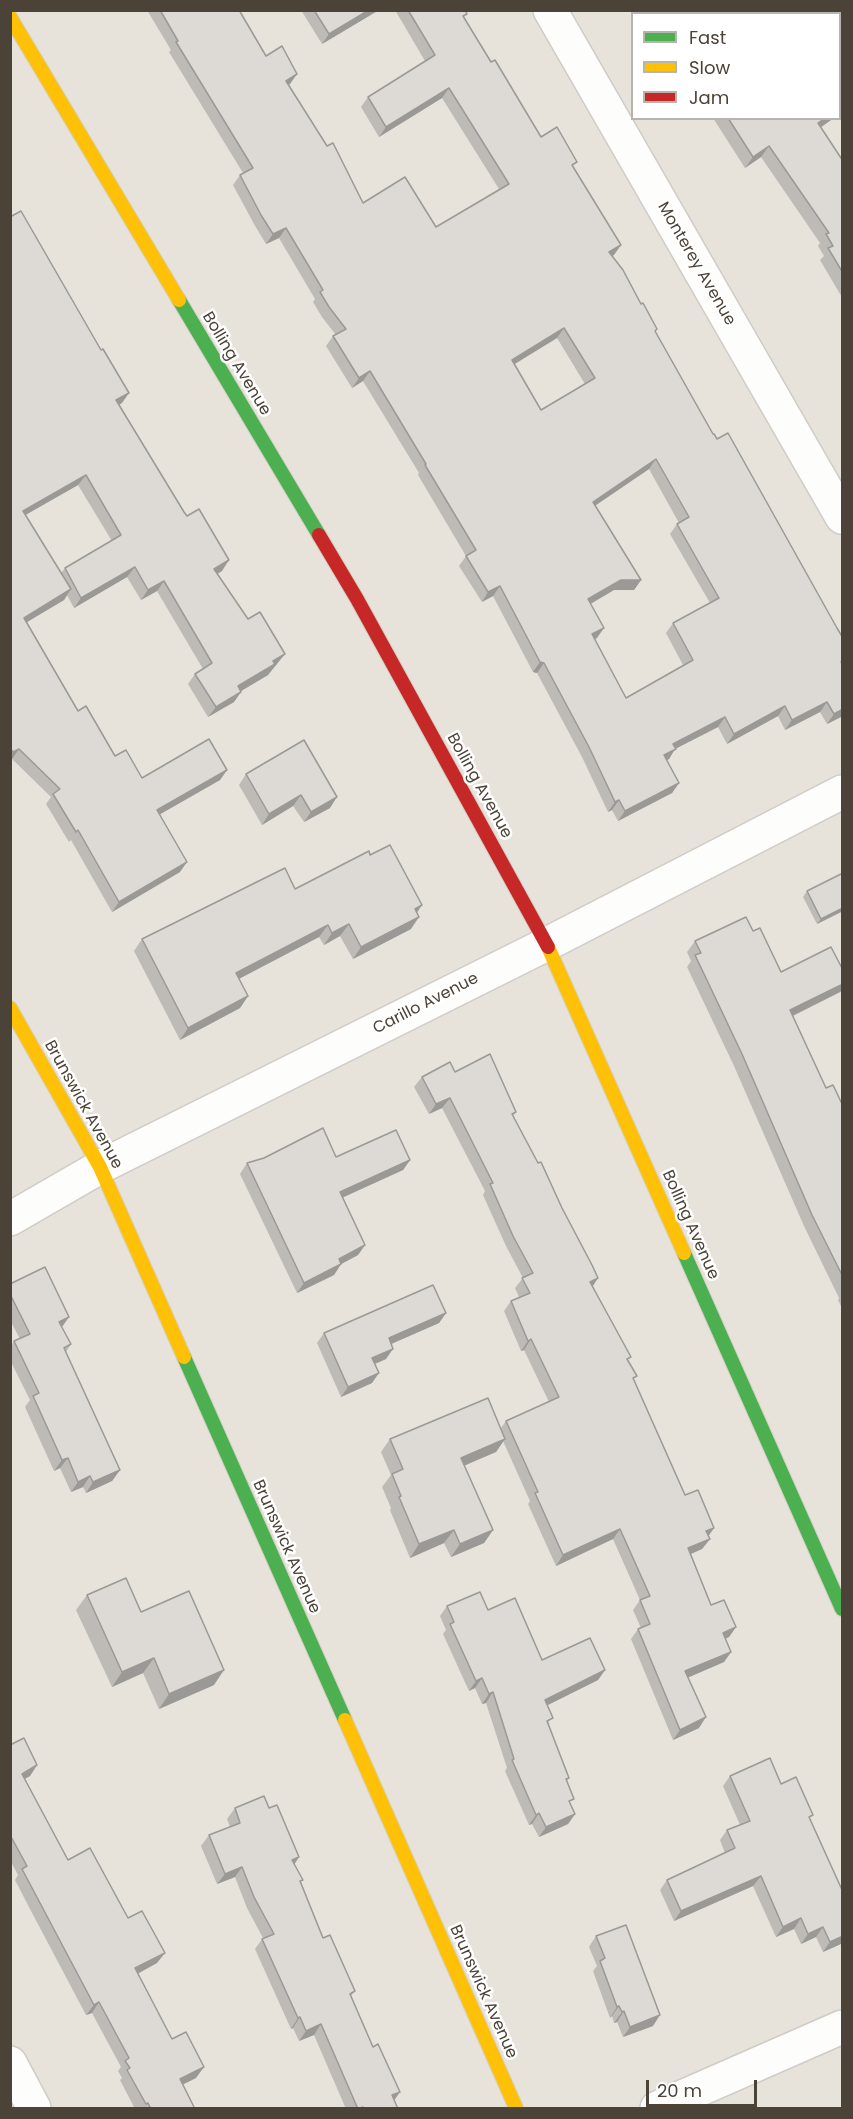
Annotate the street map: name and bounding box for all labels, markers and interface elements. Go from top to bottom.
legend [631,12,841,120]
text: Fast [689,25,726,50]
text: Slow [689,55,730,80]
text: Jam [689,85,729,110]
street label: Monterey Avenue [653,199,739,329]
street label: Bolling Avenue [198,309,274,419]
street label: Bolling Avenue [442,730,516,842]
street label: Carillo Avenue [370,969,482,1039]
street label: Brunswick Avenue [40,1037,126,1173]
street label: Bolling Avenue [657,1168,723,1282]
street label: Brunswick Avenue [248,1477,324,1617]
street label: Brunswick Avenue [445,1922,521,2062]
scale bar [649,2068,760,2106]
text: 20 m [657,2078,702,2103]

